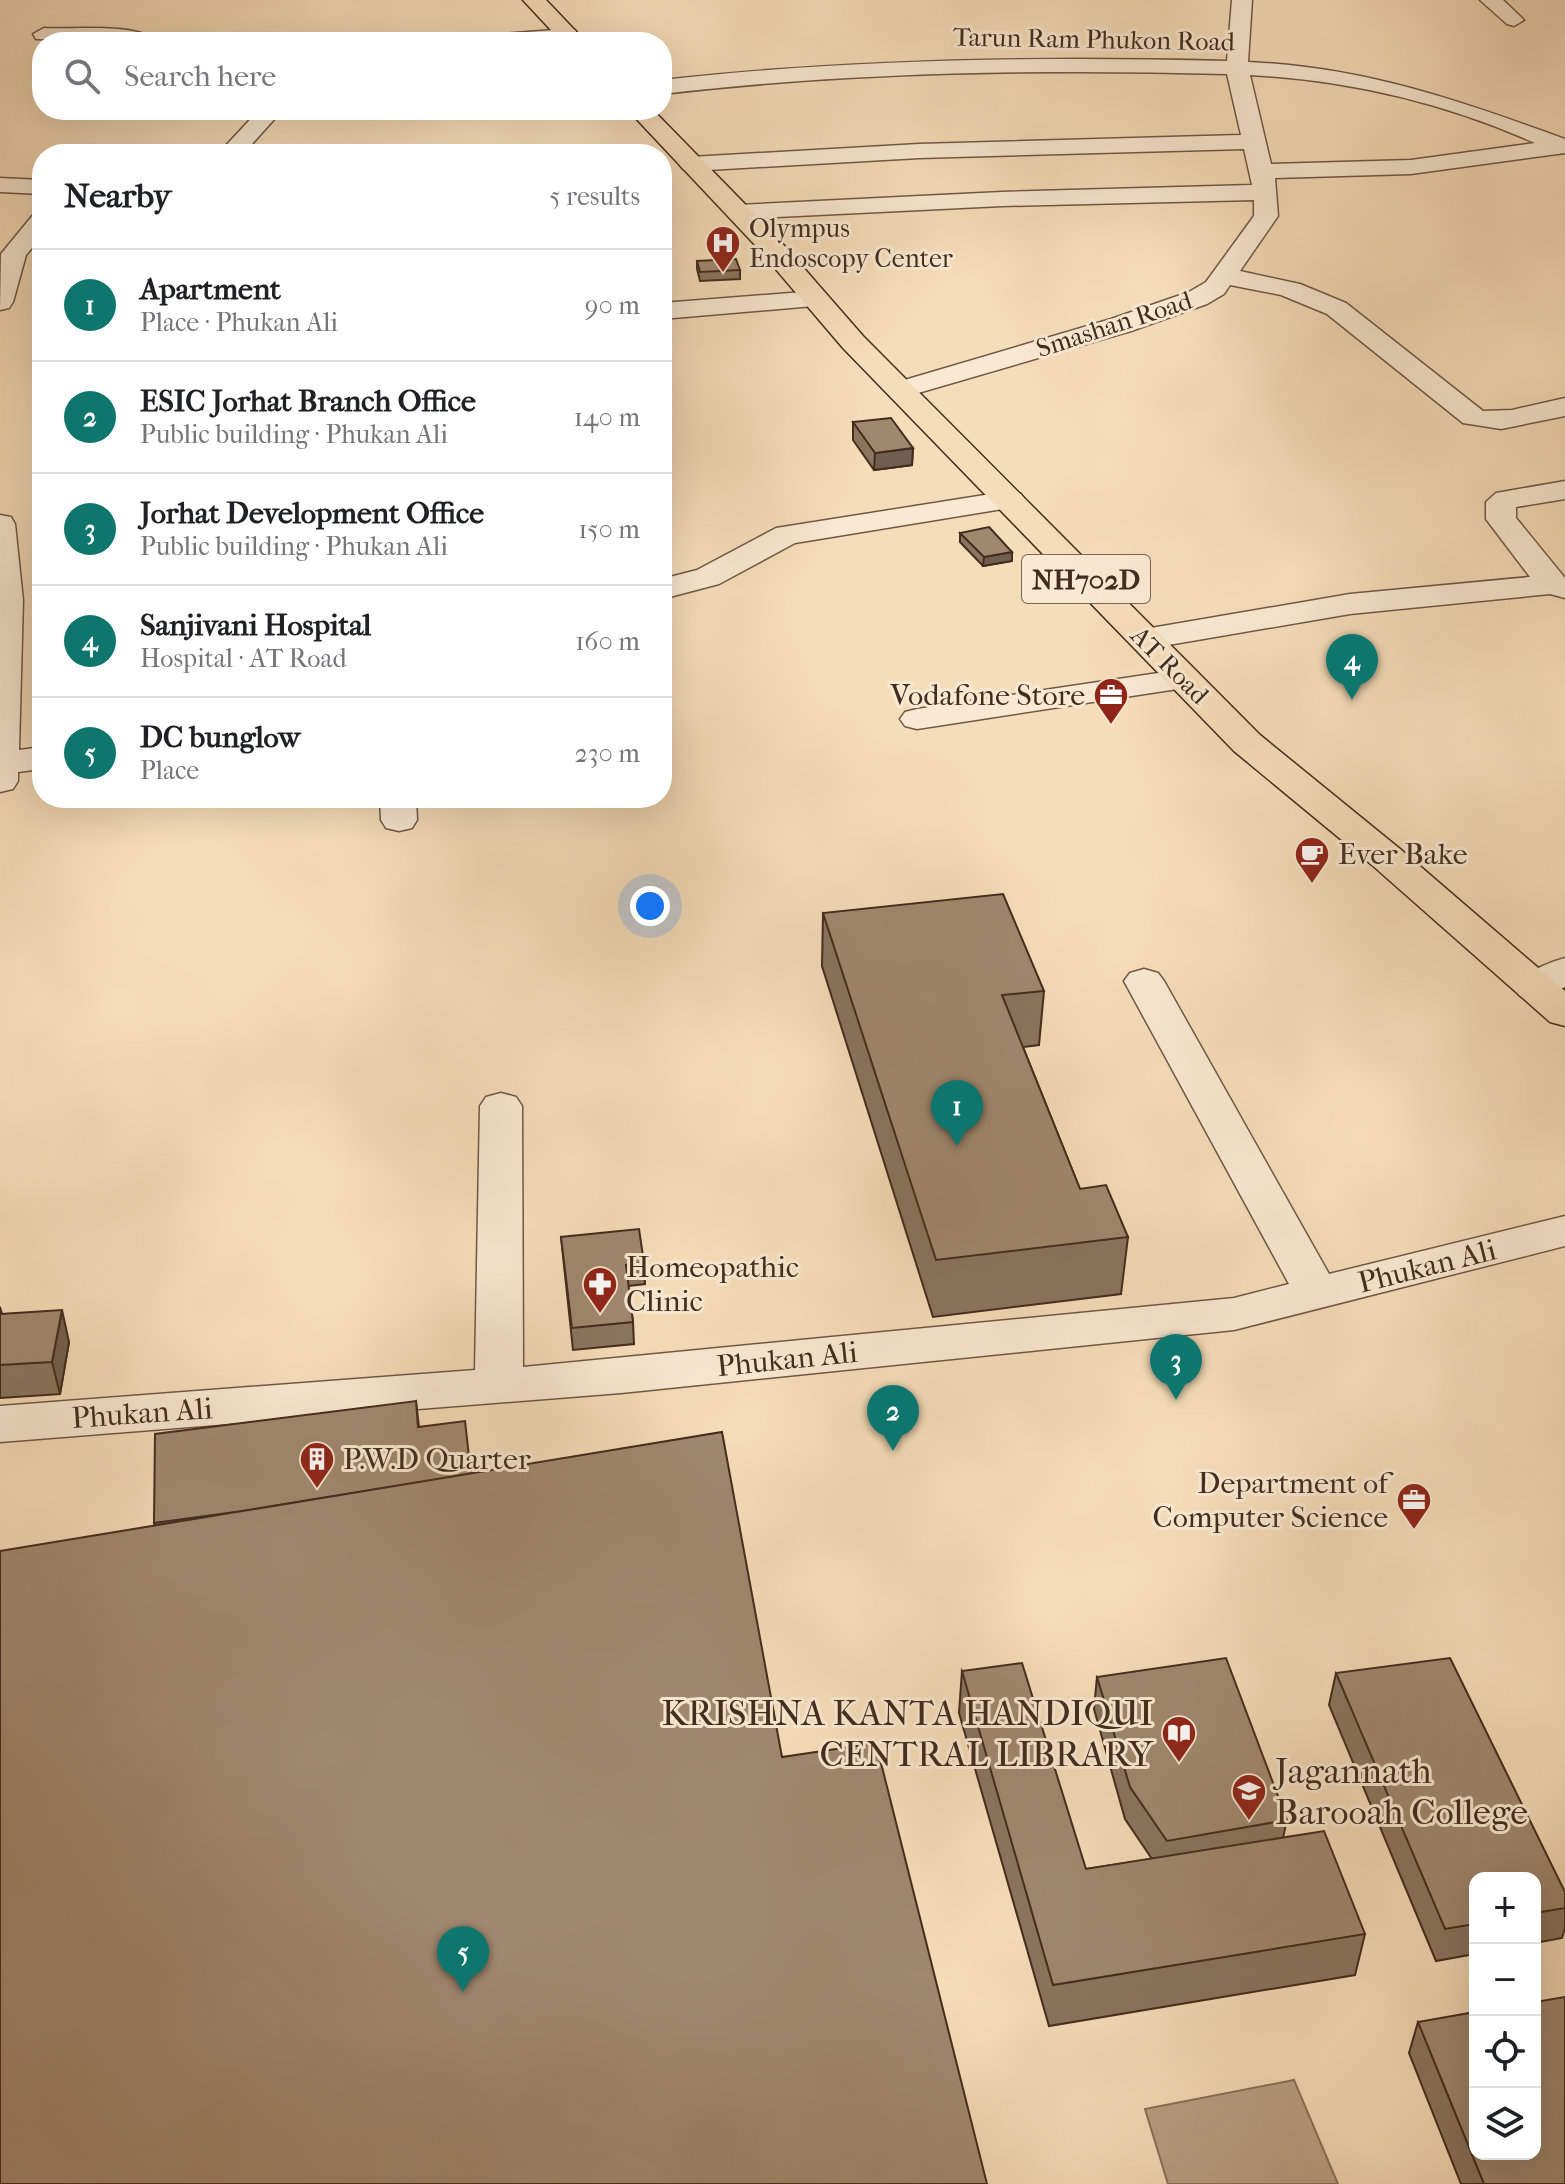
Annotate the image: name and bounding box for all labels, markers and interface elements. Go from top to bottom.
street label: Tarun Ram Phukon Road [953,22,1236,57]
search box [32,32,672,120]
icon: search [60,54,104,98]
text: Search here [124,59,276,94]
text: Nearby [64,176,171,216]
text: 5 results [549,181,640,212]
place label: Olympus Endoscopy Center [749,213,953,274]
hospital icon: Olympus Endoscopy Center [704,224,742,274]
text: Apartment [140,272,281,307]
street label: Smashan Road [1032,284,1197,364]
text: 1 [85,290,95,321]
text: 90 m [585,290,640,321]
text: Place · Phukan Ali [140,307,338,338]
text: ESIC Jorhat Branch Office [140,384,476,419]
text: 2 [83,402,97,433]
text: 140 m [574,402,640,433]
text: Public building · Phukan Ali [140,419,448,450]
text: Jorhat Development Office [140,496,484,531]
text: 3 [85,514,95,545]
text: 150 m [578,514,640,545]
text: Public building · Phukan Ali [140,531,448,562]
road number: NH702D [1022,555,1150,603]
text: Sanjivani Hospital [140,608,371,643]
street label: AT Road [1124,619,1216,711]
text: 4 [82,626,98,657]
text: 160 m [575,626,640,657]
pin: 4 [1326,634,1378,700]
text: Hospital · AT Road [140,643,347,674]
office icon: Vodafone Store [1092,676,1130,726]
place label: Vodafone Store [889,678,1085,713]
text: DC bunglow [140,720,300,755]
text: 5 [84,738,96,769]
text: 230 m [574,738,640,769]
text: Place [140,755,199,786]
cafe icon: Ever Bake [1293,835,1331,885]
place label: Ever Bake [1338,837,1468,872]
your location [630,886,670,926]
pin: 1 [931,1080,983,1146]
street label: Phukan Ali [1354,1232,1500,1301]
place label: Homeopathic Clinic [626,1250,799,1319]
pharmacy icon: Homeopathic Clinic [581,1265,619,1315]
pin: 3 [1150,1334,1202,1400]
street label: Phukan Ali [715,1335,859,1384]
pin: 2 [867,1385,919,1451]
street label: Phukan Ali [70,1391,214,1436]
building icon: P.W.D Quarter [298,1440,336,1490]
place label: P.W.D Quarter [343,1442,531,1477]
place label: Department of Computer Science [1153,1466,1394,1535]
office icon: Department of Computer Science [1395,1481,1433,1531]
place label: KRISHNA KANTA HANDIQUI CENTRAL LIBRARY [662,1692,1154,1775]
library icon: KRISHNA KANTA HANDIQUI CENTRAL LIBRARY [1160,1714,1198,1764]
place label: Jagannath Barooah College [1272,1750,1528,1833]
school or university icon: Jagannath Barooah College [1230,1772,1268,1822]
map controls [1469,1872,1541,2160]
button: + [1469,1872,1541,1944]
pin: 5 [437,1926,489,1992]
button: − [1469,1944,1541,2016]
button: locate [1469,2016,1541,2088]
button: layers [1469,2088,1541,2160]

